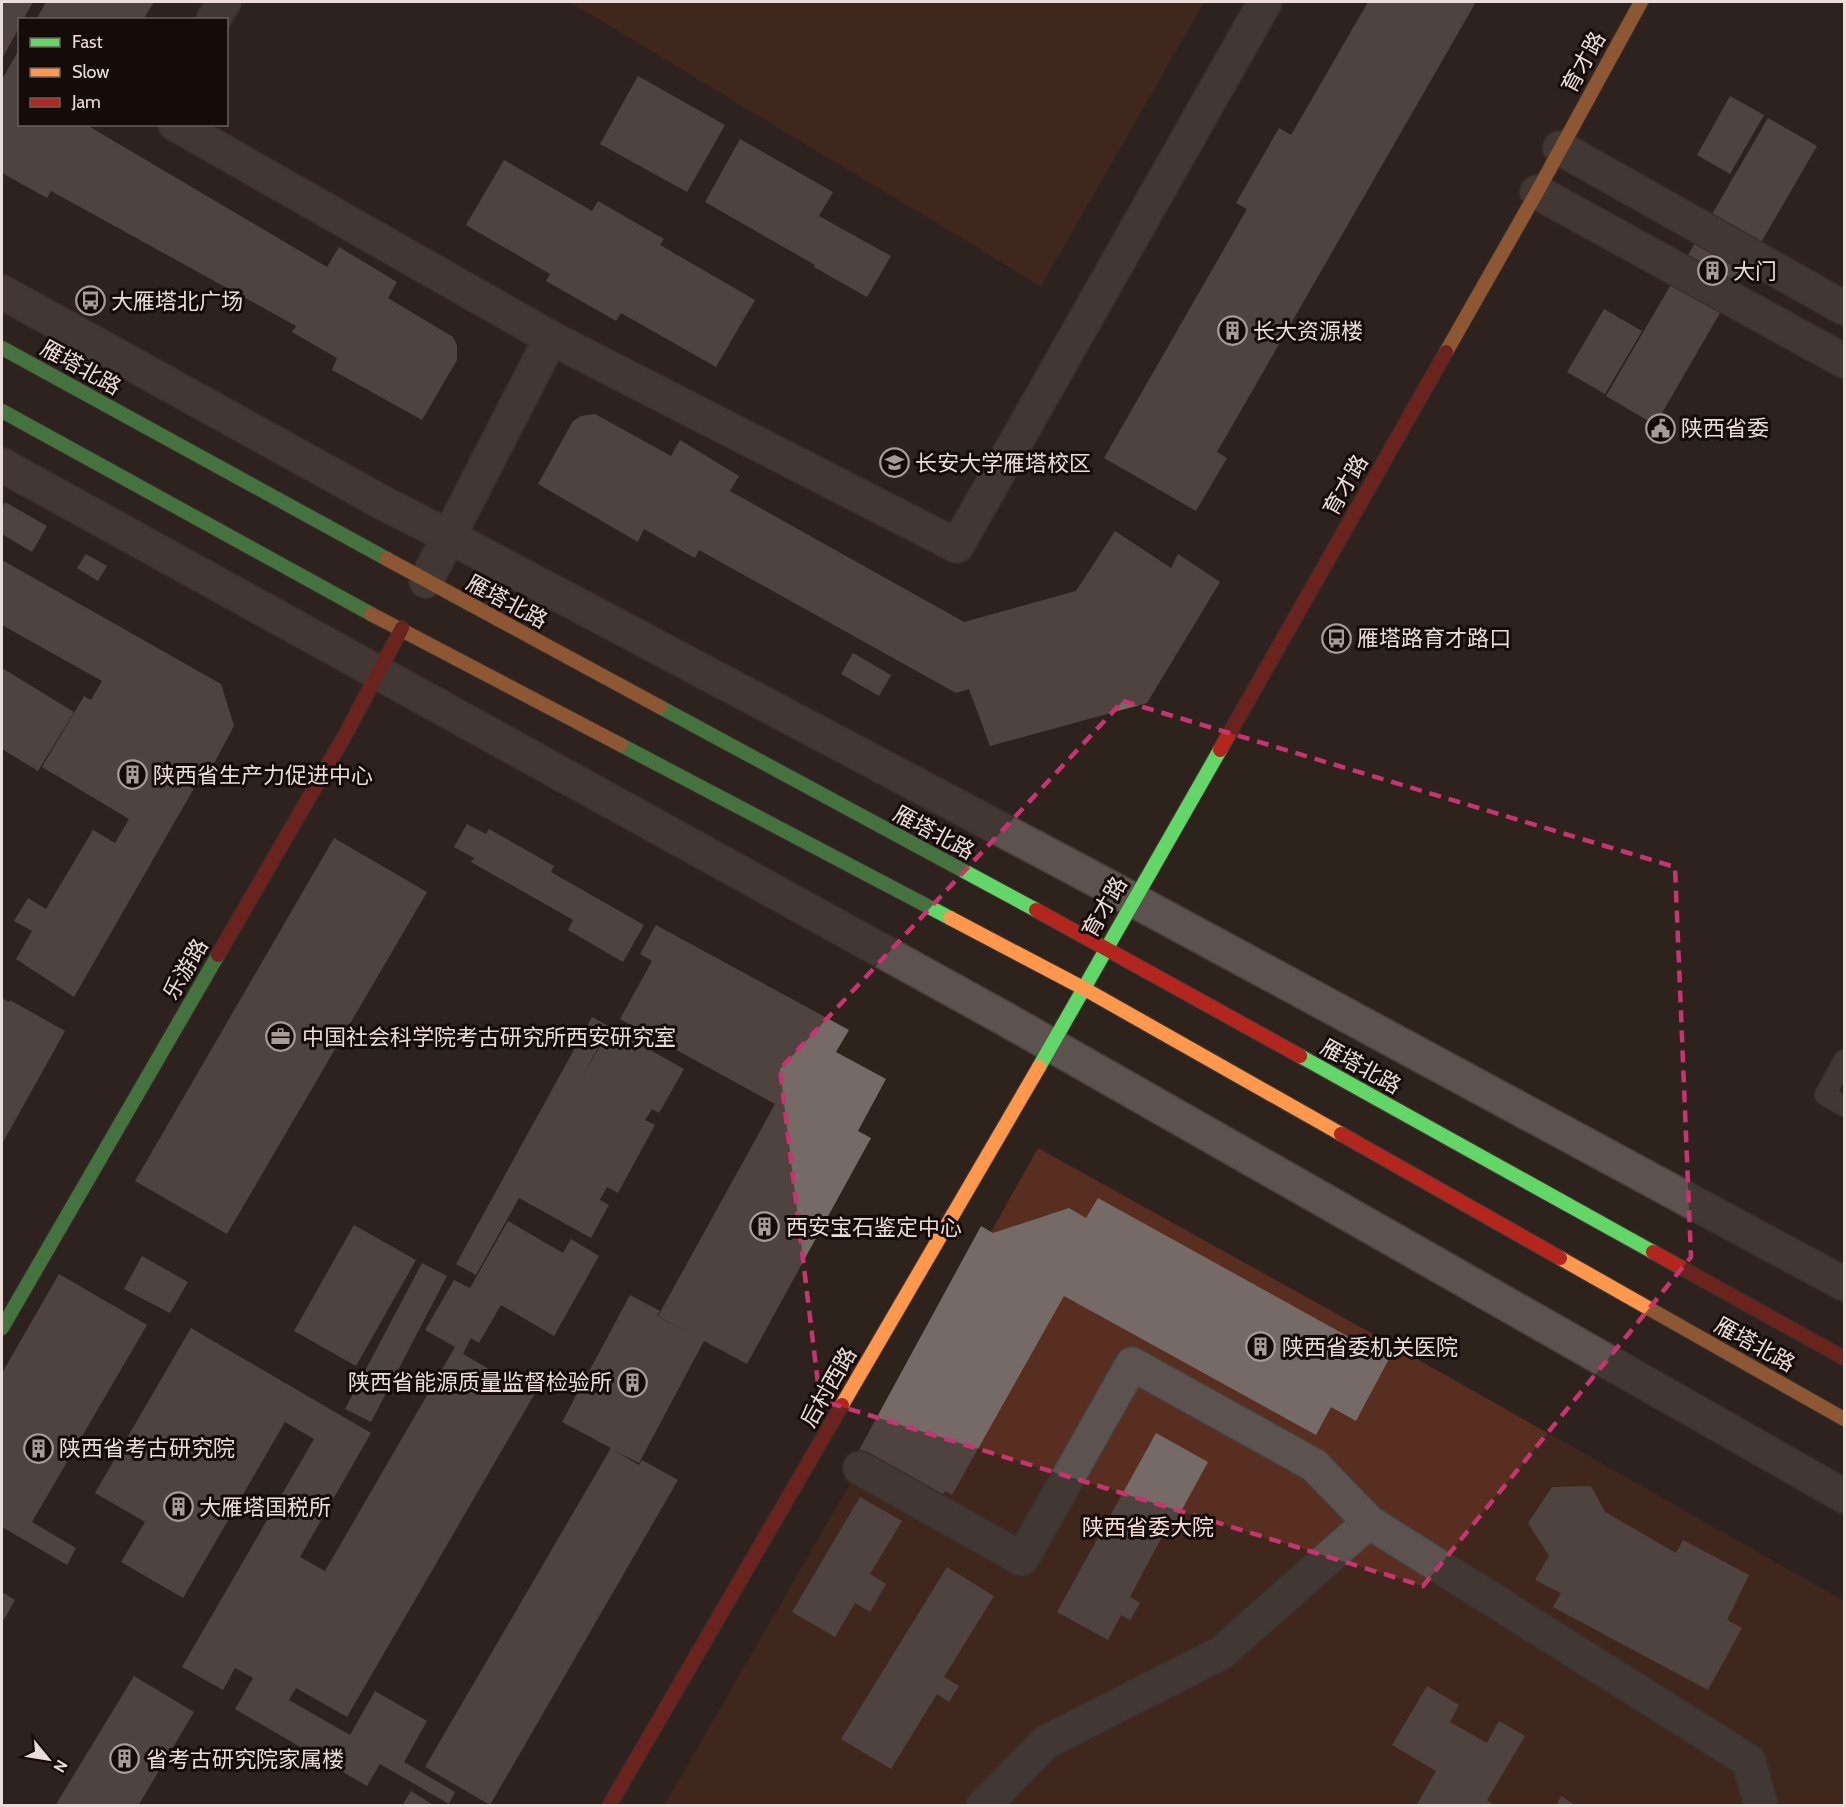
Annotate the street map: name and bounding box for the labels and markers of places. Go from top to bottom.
building icon: 大门 [1696,255,1728,287]
place label: 大门 [1733,258,1777,285]
bus stop icon: 大雁塔北广场 [74,285,106,317]
place label: 大雁塔北广场 [111,288,243,315]
building icon: 长大资源楼 [1216,315,1248,347]
place label: 长大资源楼 [1253,318,1363,345]
public building icon: 陕西省委 [1644,412,1676,444]
place label: 陕西省委 [1681,415,1769,442]
school or university icon: 长安大学雁塔校区 [878,447,910,479]
place label: 长安大学雁塔校区 [915,450,1091,477]
bus stop icon: 雁塔路育才路口 [1320,622,1352,654]
place label: 雁塔路育才路口 [1357,625,1511,652]
building icon: 陕西省生产力促进中心 [116,759,148,791]
place label: 陕西省生产力促进中心 [153,762,373,789]
office icon: 中国社会科学院考古研究所西安研究室 [265,1021,297,1053]
place label: 中国社会科学院考古研究所西安研究室 [302,1024,676,1051]
building icon: 西安宝石鉴定中心 [749,1211,781,1243]
place label: 西安宝石鉴定中心 [786,1214,962,1241]
building icon: 陕西省委机关医院 [1245,1331,1277,1363]
place label: 陕西省委机关医院 [1282,1334,1458,1361]
building icon: 陕西省能源质量监督检验所 [617,1366,649,1398]
place label: 陕西省能源质量监督检验所 [348,1369,612,1396]
building icon: 陕西省考古研究院 [22,1432,54,1464]
place label: 陕西省考古研究院 [59,1435,235,1462]
building icon: 大雁塔国税所 [162,1491,194,1523]
place label: 大雁塔国税所 [199,1494,331,1521]
building icon: 省考古研究院家属楼 [109,1743,141,1775]
place label: 省考古研究院家属楼 [146,1746,344,1773]

